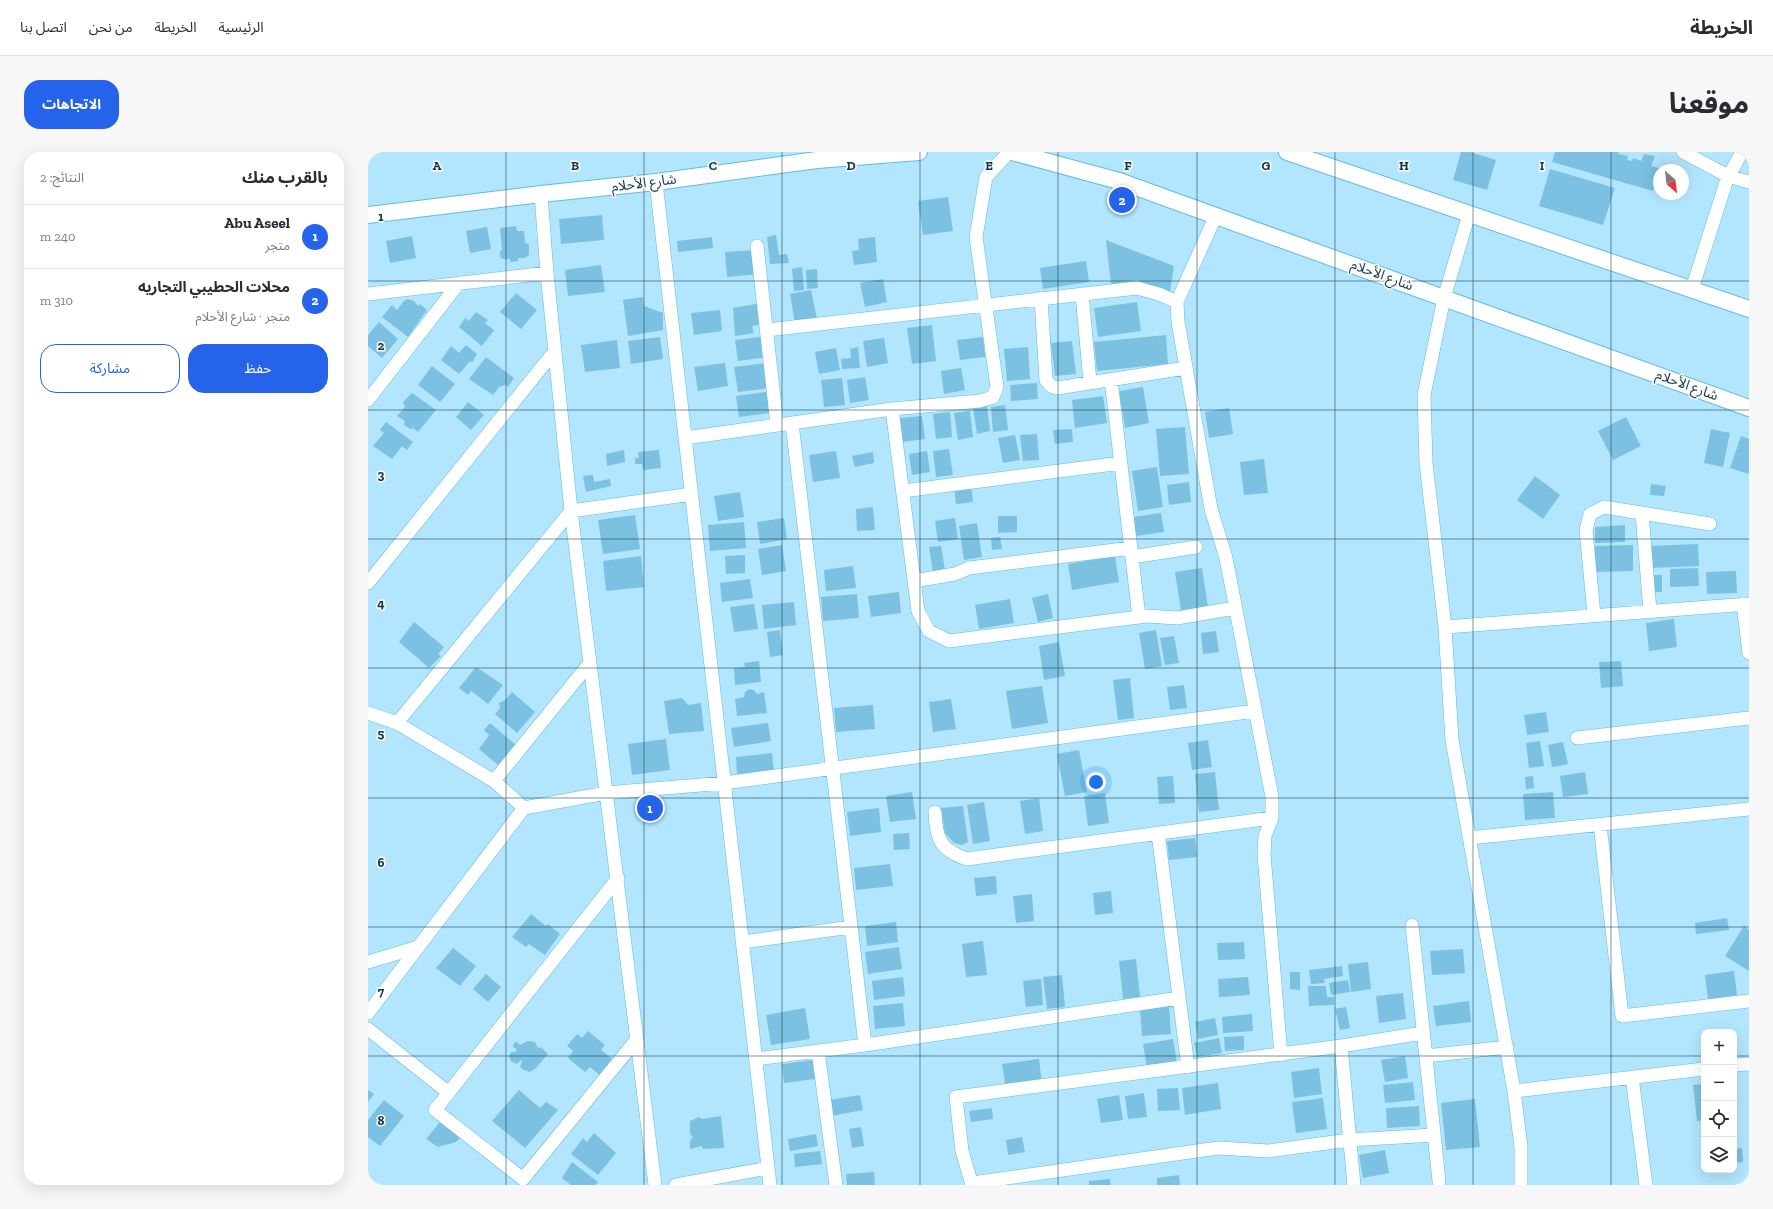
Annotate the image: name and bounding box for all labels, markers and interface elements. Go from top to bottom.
text: الخريطة [1690,16,1753,39]
text: اتصل بنا [20,19,67,36]
text: من نحن [89,19,133,36]
text: الخريطة [155,19,196,36]
text: الرئيسية [218,19,263,36]
button: الاتجاهات [24,80,119,129]
text: موقعنا [1669,87,1749,120]
text: A [433,158,442,173]
text: B [571,158,579,173]
text: C [709,158,717,173]
text: D [846,158,856,173]
text: E [985,158,993,173]
text: F [1124,158,1132,173]
text: G [1262,158,1271,173]
text: H [1399,158,1409,173]
text: I [1540,158,1545,173]
north arrow [1653,164,1689,200]
text: بالقرب منك [242,167,328,187]
text: النتائج: 2 [40,170,84,185]
street label: شارع الأحلام [611,171,678,197]
pin: 2 [1109,185,1135,215]
text: 1 [378,209,384,224]
text: Abu Aseel [224,214,290,232]
text: 240 m [40,229,75,244]
text: 1 [312,229,318,244]
text: متجر [265,238,290,253]
street label: شارع الأحلام [1348,256,1416,296]
text: محلات الحطيبي التجاريه [138,278,290,296]
text: 310 m [40,293,73,308]
text: 2 [312,293,319,308]
text: متجر · شارع الأحلام [195,309,290,324]
text: 2 [378,338,385,353]
button: مشاركة [40,344,180,393]
button: حفظ [188,344,328,393]
street label: شارع الأحلام [1653,366,1721,406]
text: 3 [378,467,385,482]
text: 4 [377,596,385,611]
text: 5 [378,726,385,741]
your location [1086,772,1106,792]
pin: 1 [637,793,663,823]
text: 6 [378,855,385,870]
text: 7 [378,984,385,999]
map controls [1701,1029,1737,1173]
button: + [1701,1029,1737,1065]
button: − [1701,1065,1737,1101]
button: locate [1701,1101,1737,1137]
text: 8 [377,1113,385,1128]
button: layers [1701,1137,1737,1173]

